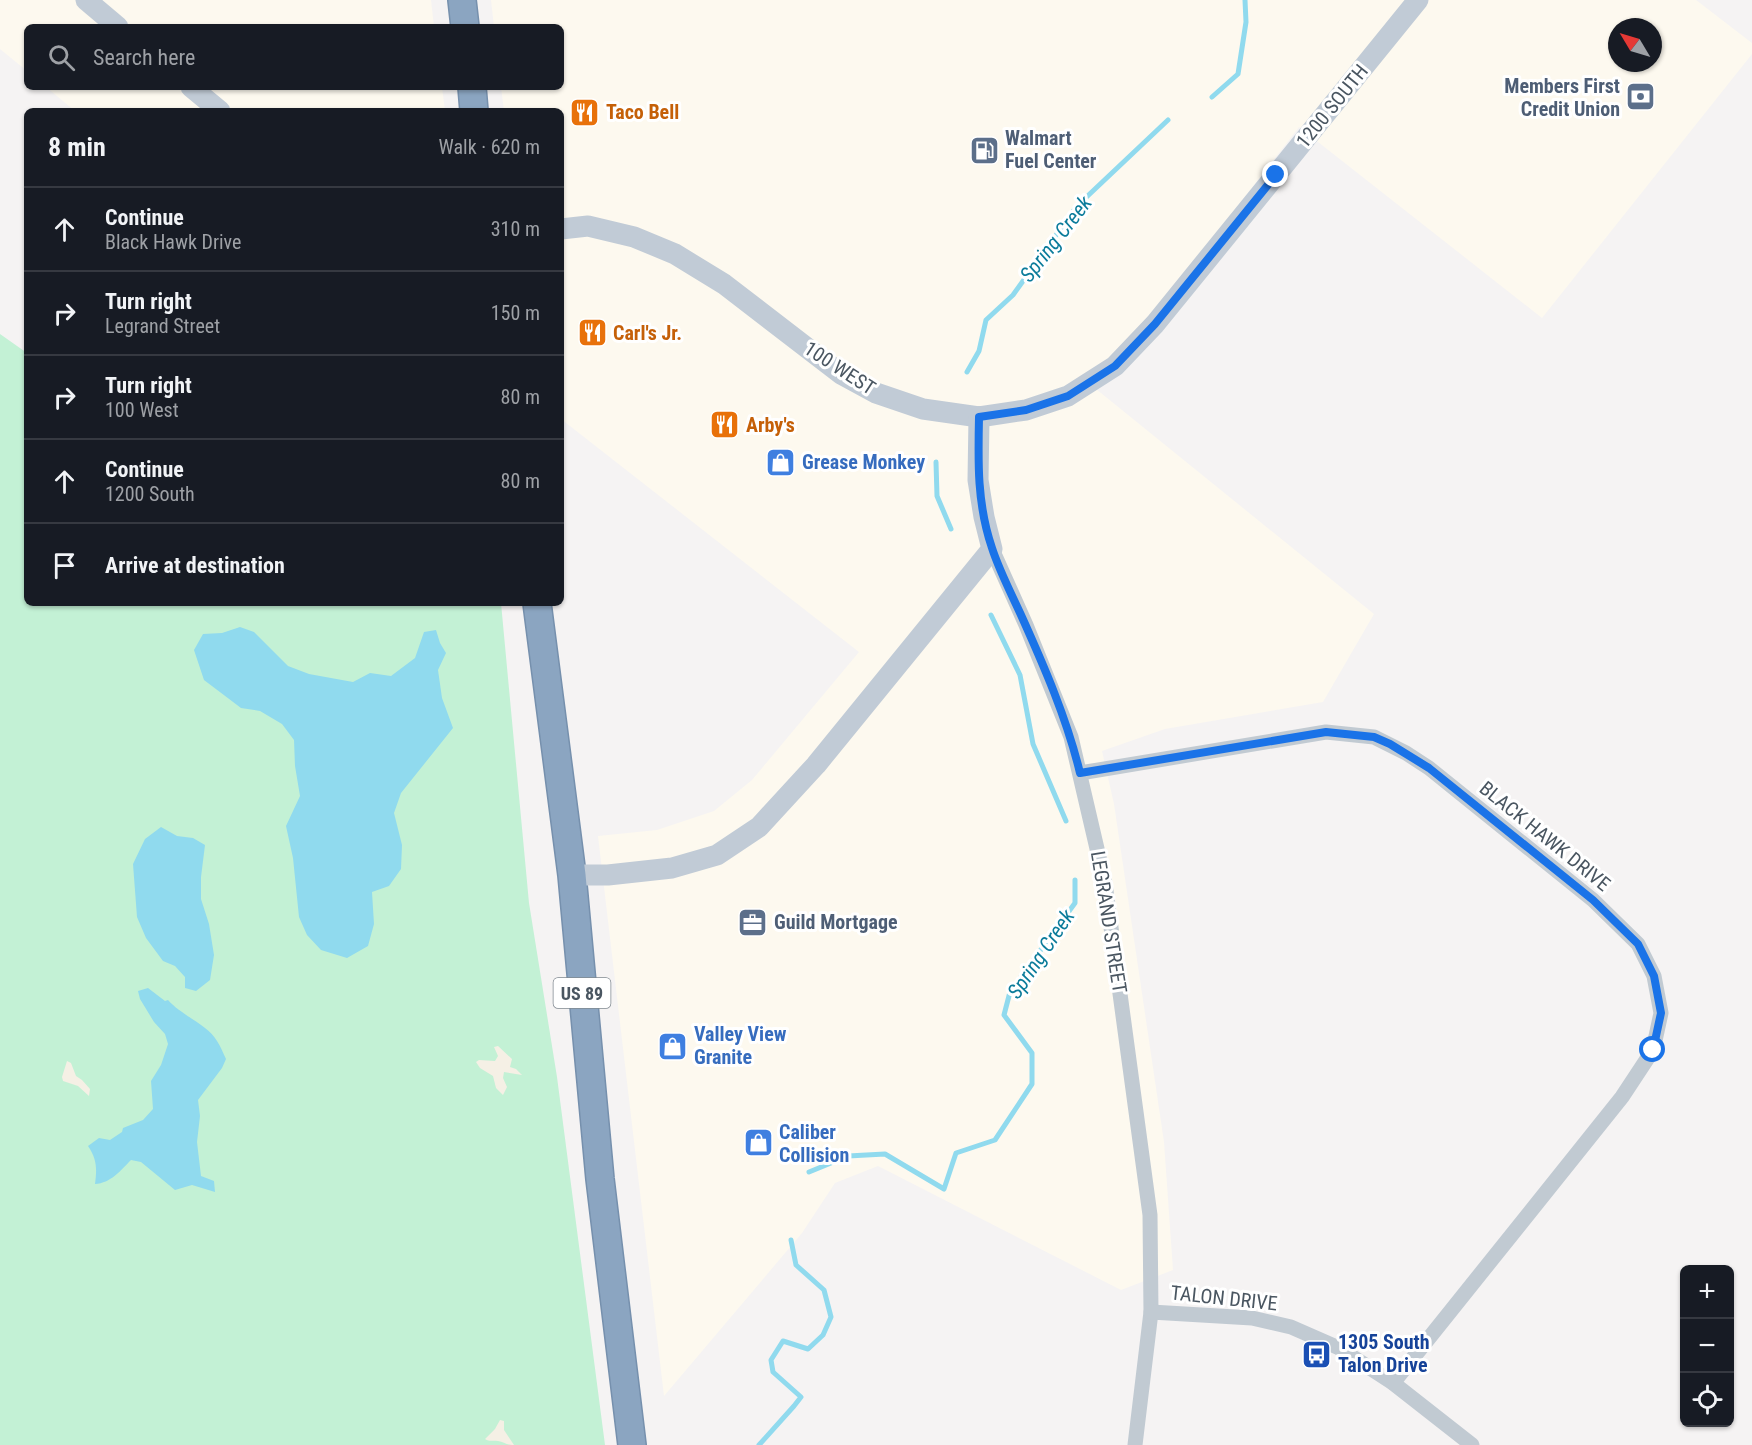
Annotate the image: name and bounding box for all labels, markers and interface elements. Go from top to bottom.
north arrow [1608,18,1662,72]
search box [24,24,564,90]
icon: search [45,41,78,74]
text: Search here [93,45,195,70]
street label: 1200 SOUTH [1291,59,1373,153]
place label: Members First Credit Union [1504,74,1620,121]
bank icon: Members First Credit Union [1625,81,1657,113]
restaurant icon: Taco Bell [569,96,601,128]
place label: Taco Bell [606,100,679,124]
place label: Walmart Fuel Center [1005,126,1097,173]
text: 8 min [48,132,106,162]
fuel station icon: Walmart Fuel Center [968,134,1000,166]
text: Walk · 620 m [439,135,540,159]
route end [1262,161,1288,187]
water label: Spring Creek [1015,191,1097,287]
text: Continue [105,205,184,230]
icon: ahead [48,213,81,246]
text: 310 m [491,217,540,241]
text: Black Hawk Drive [105,230,241,254]
text: Turn right [105,289,192,314]
icon: right [48,297,81,330]
text: 150 m [491,301,540,325]
text: Legrand Street [105,314,220,338]
restaurant icon: Carl's Jr. [576,317,608,349]
place label: Carl's Jr. [613,321,682,345]
street label: 100 WEST [800,336,880,400]
text: Turn right [105,373,192,398]
icon: right [48,381,81,414]
text: 80 m [501,385,540,409]
text: 100 West [105,398,179,422]
restaurant icon: Arby's [709,409,741,441]
place label: Arby's [746,413,795,437]
shop icon: Grease Monkey [765,446,797,478]
place label: Grease Monkey [802,450,925,474]
text: Continue [105,457,184,482]
icon: ahead [48,465,81,498]
text: 80 m [501,469,540,493]
text: 1200 South [105,482,195,506]
icon: arrive [48,549,81,582]
text: Arrive at destination [105,553,285,578]
street label: BLACK HAWK DRIVE [1475,776,1615,896]
street label: LEGRAND STREET [1086,849,1132,995]
water label: Spring Creek [1003,904,1080,1003]
office icon: Guild Mortgage [737,906,769,938]
place label: Guild Mortgage [774,910,898,934]
road number: US 89 [554,978,610,1008]
place label: Valley View Granite [694,1022,787,1069]
shop icon: Valley View Granite [657,1030,689,1062]
route start [1639,1036,1665,1062]
place label: Caliber Collision [779,1120,849,1167]
shop icon: Caliber Collision [742,1127,774,1159]
map controls [1680,1265,1734,1427]
button: + [1680,1265,1734,1319]
street label: TALON DRIVE [1169,1280,1279,1316]
button: − [1680,1319,1734,1373]
place label: 1305 South Talon Drive [1338,1330,1430,1377]
bus stop icon: 1305 South Talon Drive [1301,1338,1333,1370]
button: locate [1680,1373,1734,1427]

